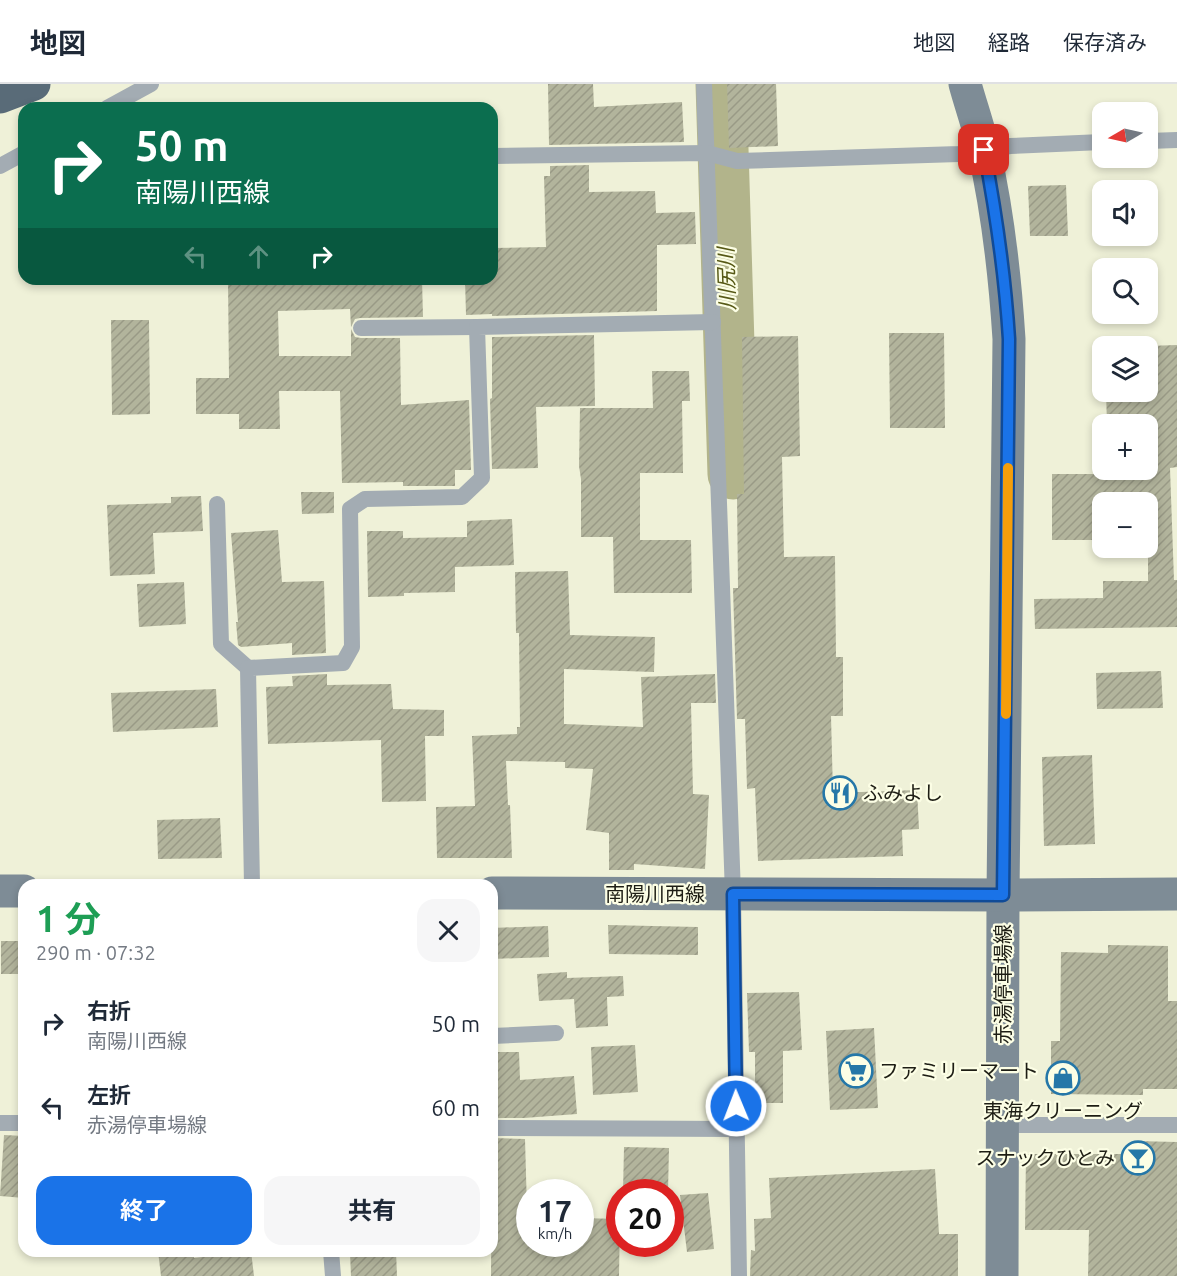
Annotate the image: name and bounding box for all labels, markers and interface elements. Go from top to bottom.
text: 地図 [30,27,86,58]
text: 地図 [913,30,955,54]
text: 経路 [988,30,1030,54]
text: 保存済み [1063,30,1147,54]
north arrow [1092,102,1158,168]
map controls [1092,102,1158,558]
text: 50 m [135,122,229,169]
pin [958,124,1009,175]
icon: right [36,126,114,204]
icon: arrive [967,133,1000,166]
text: 南陽川西線 [135,177,270,207]
button: sound [1092,180,1158,246]
icon: left [179,240,212,273]
icon: ahead [242,240,275,273]
icon: right [305,240,338,273]
water label: 川尻川 [713,245,739,311]
button: search [1092,258,1158,324]
button: layers [1092,336,1158,402]
button: + [1092,414,1158,480]
button: − [1092,492,1158,558]
restaurant icon: ふみよし [822,775,858,811]
place label: ふみよし [863,781,943,804]
street label: 南陽川西線 [605,882,705,905]
text: 1 分 [36,898,101,939]
button: close [417,899,480,962]
street label: 赤湯停車場線 [991,924,1014,1044]
text: 290 m · 07:32 [36,941,156,964]
text: 右折 [87,998,131,1023]
icon: right [36,1007,69,1040]
text: 50 m [431,1011,480,1036]
text: 南陽川西線 [87,1029,187,1052]
supermarket icon: ファミリーマート [838,1053,874,1089]
place label: ファミリーマート [879,1059,1039,1082]
shop icon: 東海クリーニング [1045,1060,1081,1096]
position arrow [704,1074,768,1138]
text: 左折 [87,1082,131,1107]
icon: left [36,1091,69,1124]
text: 60 m [431,1095,480,1120]
place label: 東海クリーニング [983,1099,1143,1122]
text: 赤湯停車場線 [87,1113,207,1136]
bar icon: スナックひとみ [1120,1140,1156,1176]
place label: スナックひとみ [976,1146,1115,1169]
button: 終了 [36,1176,252,1245]
button: 共有 [264,1176,480,1245]
speed limit sign: 20 [606,1179,684,1257]
text: 17 [538,1194,572,1228]
text: km/h [538,1225,572,1242]

